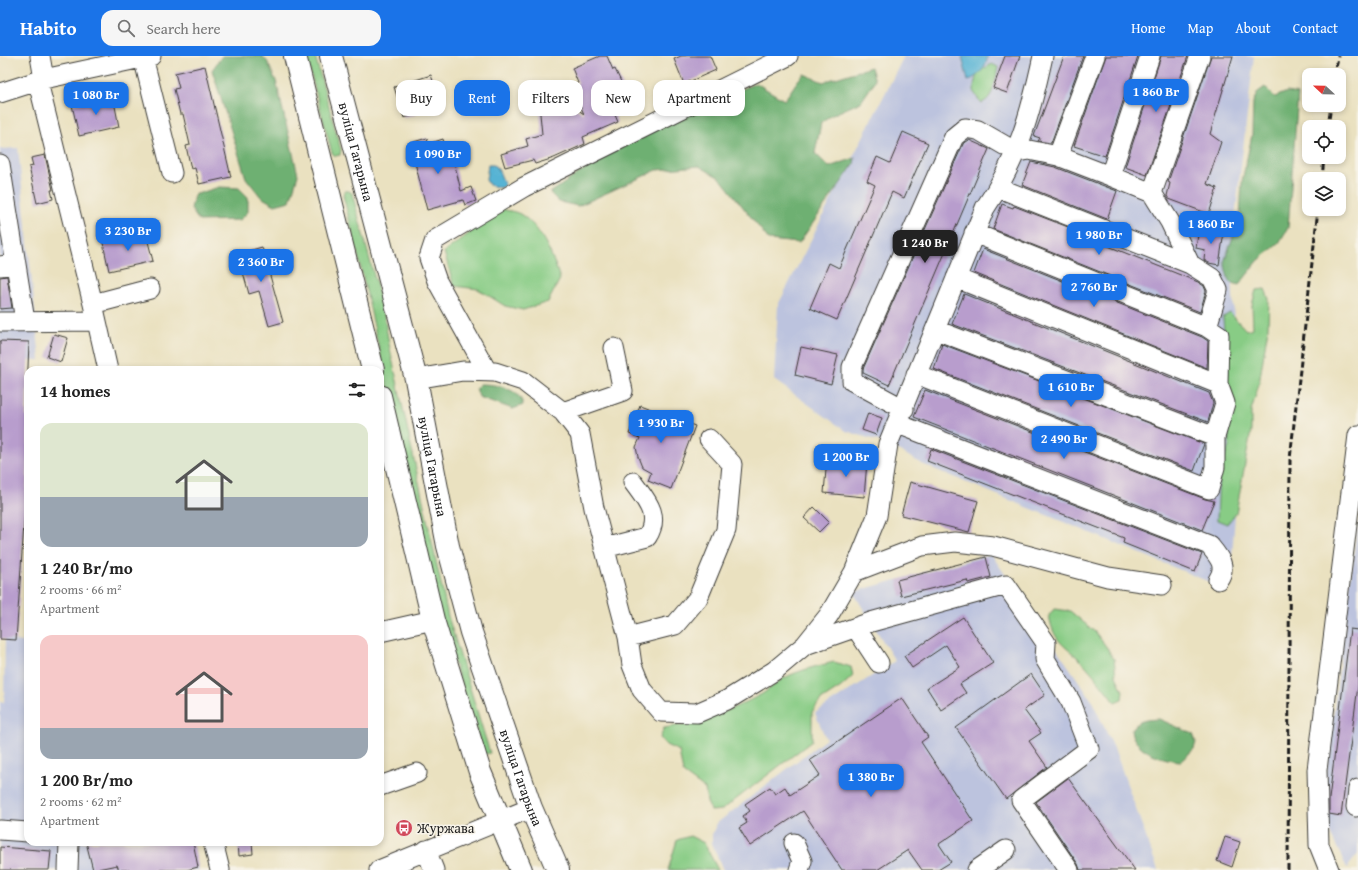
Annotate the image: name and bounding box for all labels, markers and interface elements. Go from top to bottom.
search box [101,10,381,46]
text: Habito [20,14,77,42]
icon: search [115,17,137,39]
text: Search here [147,18,221,39]
text: Home [1131,18,1166,38]
text: Map [1188,18,1213,38]
text: About [1235,18,1271,38]
text: Contact [1293,18,1338,38]
north arrow [1302,68,1346,112]
map controls [1302,68,1346,216]
pin: 1 860 Br [1115,79,1197,113]
chip: Buy [396,80,446,116]
chip: Rent [454,80,510,116]
chip: Filters [518,80,583,116]
chip: New [591,80,645,116]
chip: Apartment [653,80,745,116]
pin: 1 080 Br [55,82,137,116]
text: 1 860 Br [1133,82,1179,101]
text: 1 080 Br [73,85,119,104]
street label: вуліца Гагарына [334,100,379,204]
button: locate [1302,120,1346,164]
pin: 1 090 Br [397,141,479,175]
text: 1 090 Br [415,144,461,163]
button: layers [1302,172,1346,216]
pin: 1 860 Br [1170,211,1252,245]
text: 1 860 Br [1188,214,1234,233]
pin: 3 230 Br [87,218,169,252]
text: 3 230 Br [105,221,151,240]
pin: 1 980 Br [1058,222,1140,256]
text: 1 980 Br [1076,225,1122,244]
pin: 1 240 Br [884,230,966,264]
text: 1 240 Br [902,233,948,252]
pin: 2 360 Br [220,249,302,283]
text: 2 360 Br [238,252,284,271]
pin: 2 760 Br [1053,274,1135,308]
text: 2 760 Br [1071,277,1117,296]
pin: 1 610 Br [1030,374,1112,408]
text: 1 610 Br [1048,377,1094,396]
text: 14 homes [40,378,111,403]
icon: filters [346,379,368,401]
pin: 1 930 Br [620,410,702,444]
text: 1 930 Br [638,413,684,432]
street label: вуліца Гагарына [413,415,452,519]
pin: 2 490 Br [1023,426,1105,460]
text: 2 490 Br [1041,429,1087,448]
pin: 1 200 Br [805,444,887,478]
text: 1 200 Br [823,447,869,466]
icon: home [168,449,240,521]
text: 1 240 Br/mo [40,555,133,580]
text: 2 rooms · 66 m² [40,580,122,599]
text: Apartment [40,599,100,618]
icon: home [168,661,240,733]
street label: вуліца Гагарына [495,726,548,830]
pin: 1 380 Br [830,764,912,798]
text: 1 200 Br/mo [40,767,133,792]
text: 1 380 Br [848,767,894,786]
text: 2 rooms · 62 m² [40,792,122,811]
text: Apartment [40,811,100,830]
bus stop icon: Журжава [394,818,414,838]
place label: Журжава [416,818,475,838]

